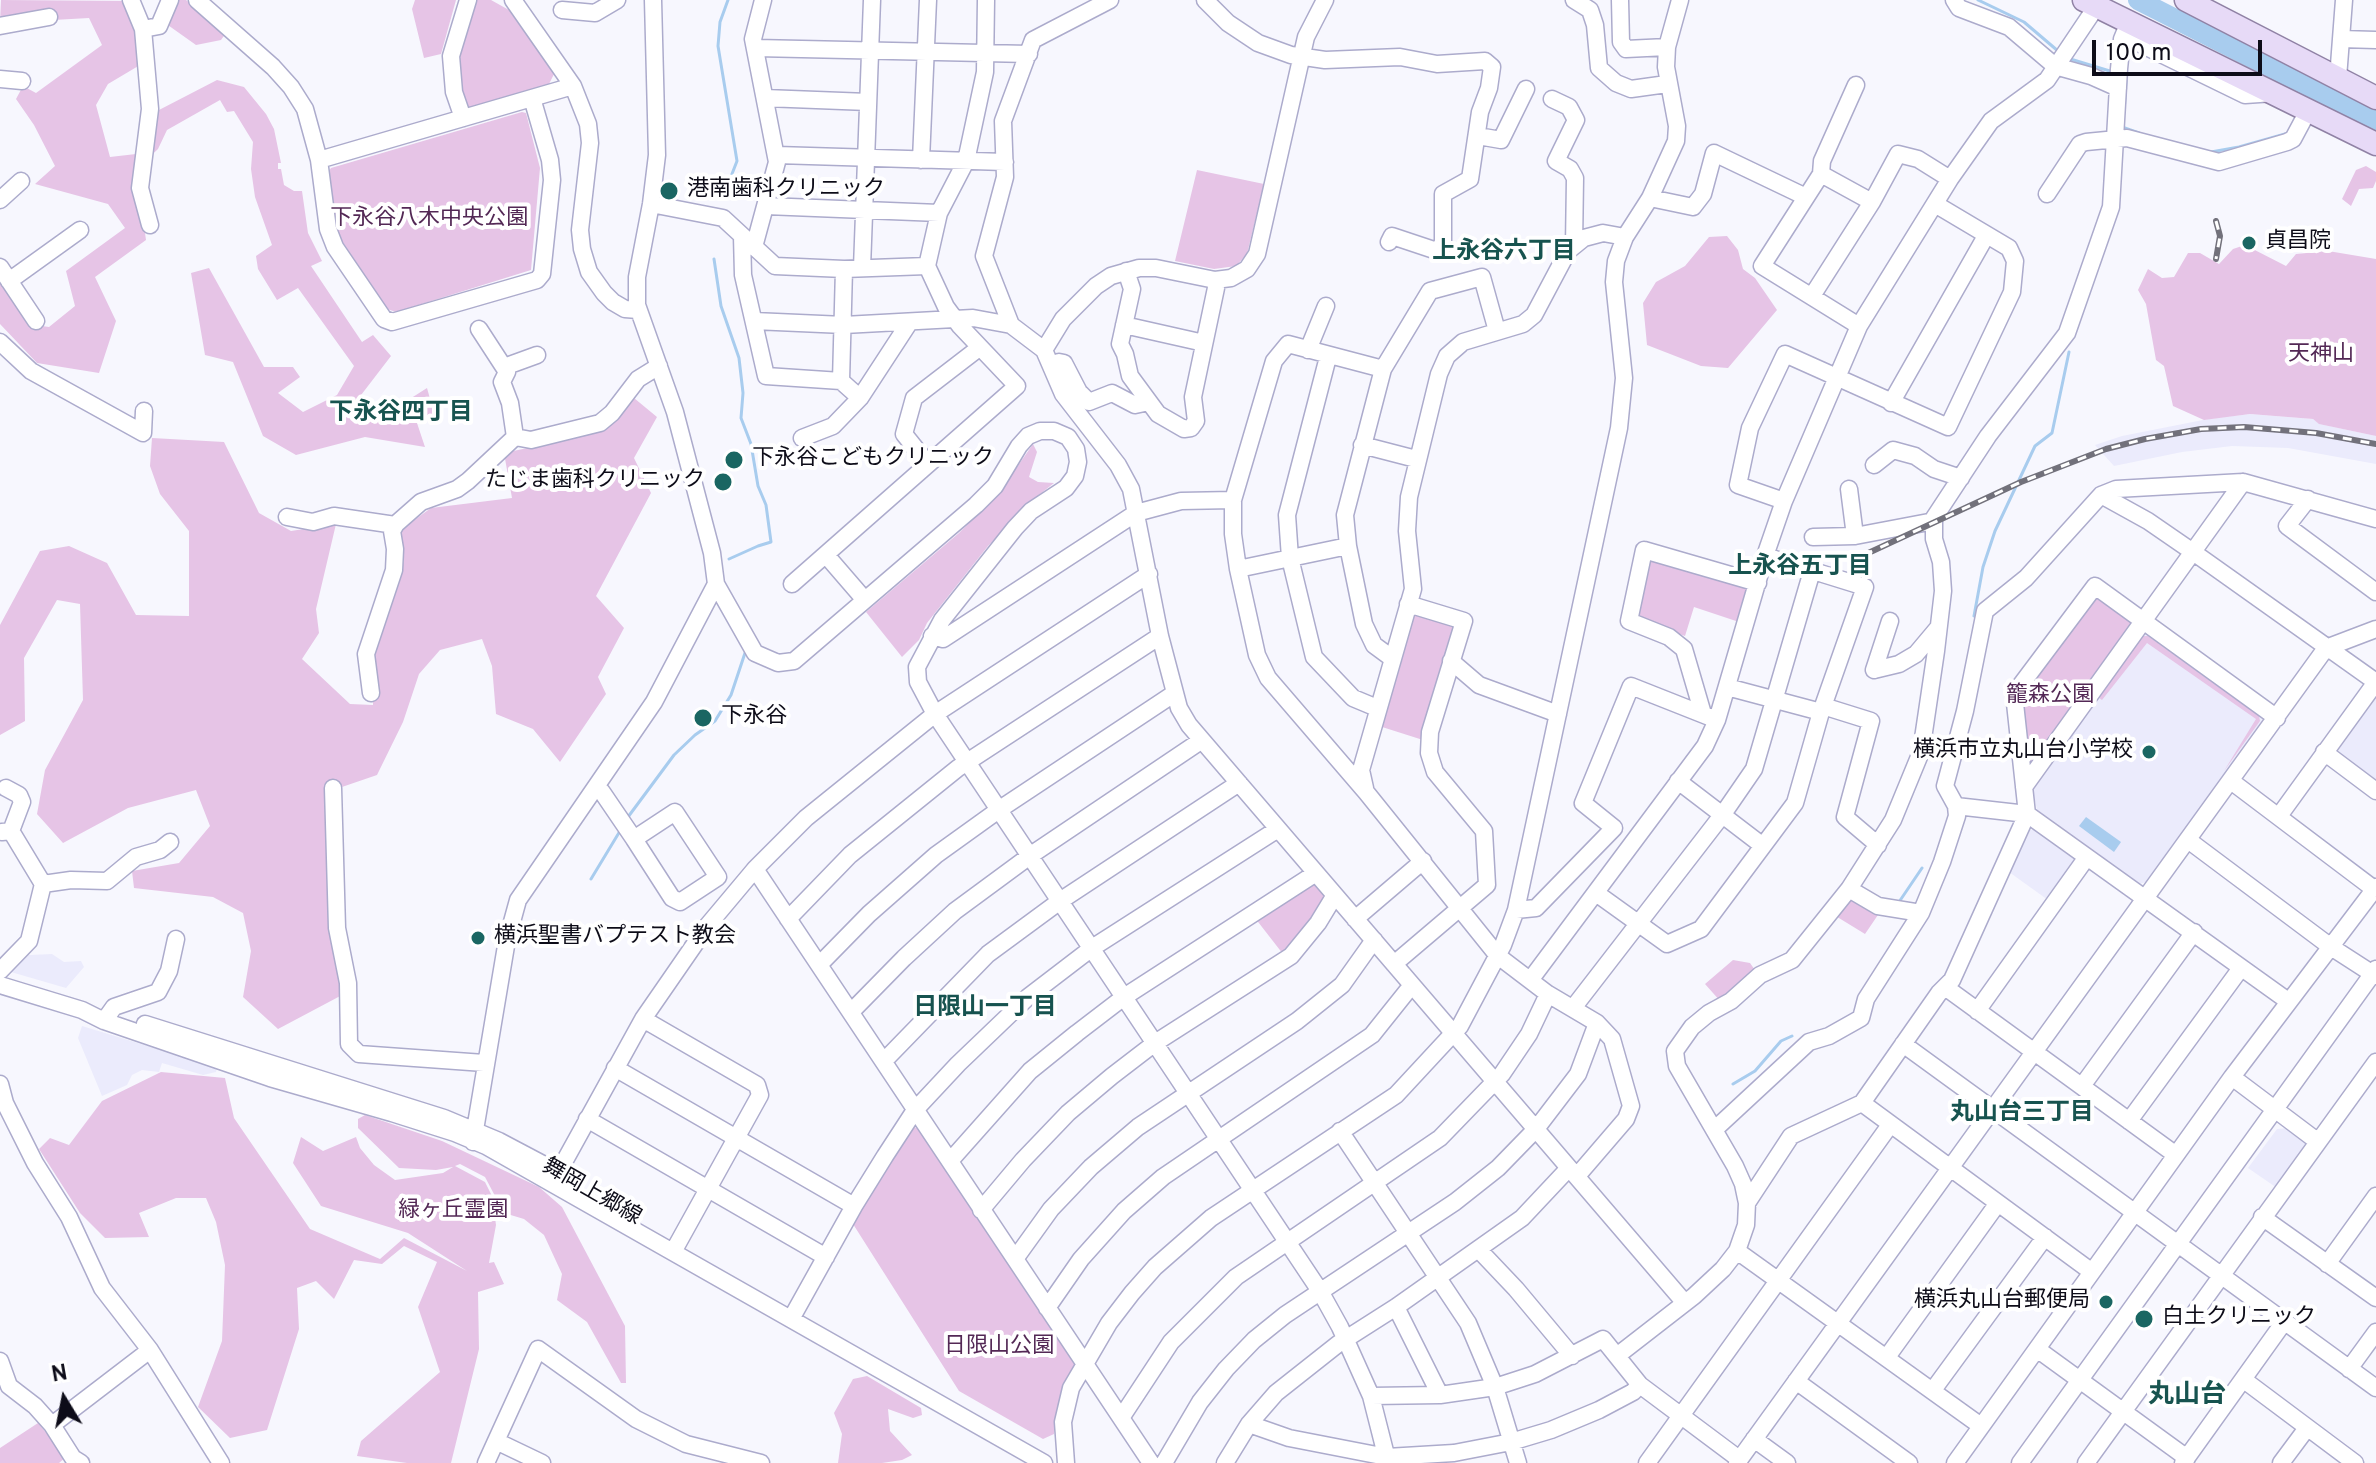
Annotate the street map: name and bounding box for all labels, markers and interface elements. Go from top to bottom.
scale bar [2096,24,2266,74]
text: 100 m [2106,39,2172,69]
place label: 港南歯科クリニック [687,178,885,204]
marker: 港南歯科クリニック [658,180,680,202]
park label: 下永谷八木中央公園 [330,207,528,233]
place label: 貞昌院 [2265,230,2331,256]
marker: 貞昌院 [2240,234,2258,252]
district label: 上永谷六丁目 [1432,239,1576,267]
park label: 天神山 [2288,343,2354,369]
district label: 下永谷四丁目 [329,400,473,428]
place label: 下永谷こどもクリニック [752,447,994,473]
marker: 下永谷こどもクリニック [723,449,745,471]
place label: たじま歯科クリニック [485,469,705,495]
marker: たじま歯科クリニック [712,471,734,493]
district label: 上永谷五丁目 [1728,554,1872,582]
park label: 籠森公園 [2006,684,2094,710]
place label: 下永谷 [721,705,787,731]
marker: 下永谷 [692,707,714,729]
place label: 横浜市立丸山台小学校 [1913,739,2133,765]
marker: 横浜市立丸山台小学校 [2140,743,2158,761]
place label: 横浜聖書バプテスト教会 [494,925,736,951]
marker: 横浜聖書バプテスト教会 [469,929,487,947]
district label: 日限山一丁目 [913,995,1057,1023]
district label: 丸山台三丁目 [1950,1100,2094,1128]
street label: 舞岡上郷線 [537,1154,645,1232]
park label: 緑ヶ丘霊園 [398,1199,508,1225]
place label: 横浜丸山台郵便局 [1914,1289,2090,1315]
marker: 横浜丸山台郵便局 [2097,1293,2115,1311]
place label: 白土クリニック [2162,1306,2316,1332]
marker: 白土クリニック [2133,1308,2155,1330]
park label: 日限山公園 [944,1335,1054,1361]
north arrow [24,1359,104,1439]
text: N [50,1360,70,1390]
district label: 丸山台 [2148,1381,2226,1413]

